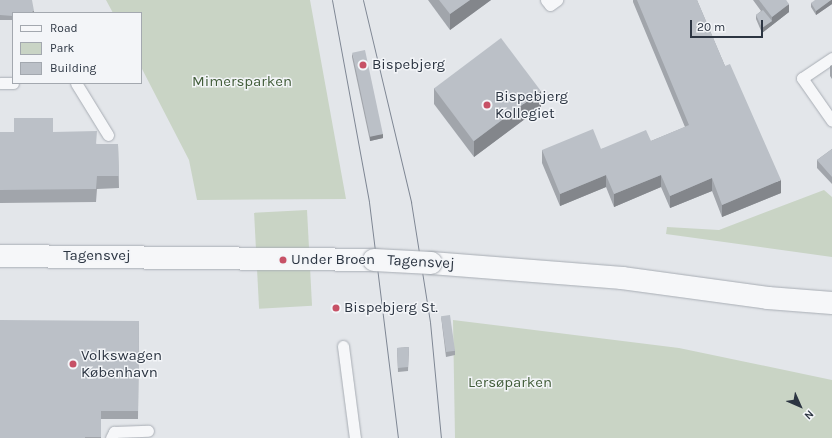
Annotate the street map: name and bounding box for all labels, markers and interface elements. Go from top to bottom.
legend [12,12,142,84]
scale bar [692,12,765,38]
text: 20 m [697,20,725,34]
text: Road [50,21,78,35]
text: Park [50,41,74,55]
place label: Bispebjerg [372,56,445,74]
marker: Bispebjerg [357,59,369,71]
text: Building [50,61,96,75]
park label: Mimersparken [192,73,292,91]
place label: Bispebjerg Kollegiet [495,87,568,122]
marker: Bispebjerg Kollegiet [482,100,492,110]
street label: Tagensvej [63,247,131,265]
place label: Under Broen [291,251,375,269]
street label: Tagensvej [387,251,455,273]
marker: Under Broen [278,255,288,265]
place label: Bispebjerg St. [344,299,438,317]
marker: Bispebjerg St. [331,303,341,313]
place label: Volkswagen København [81,346,162,381]
marker: Volkswagen København [68,359,78,369]
park label: Lersøparken [468,374,552,392]
north arrow [780,386,820,426]
text: N [801,407,816,422]

